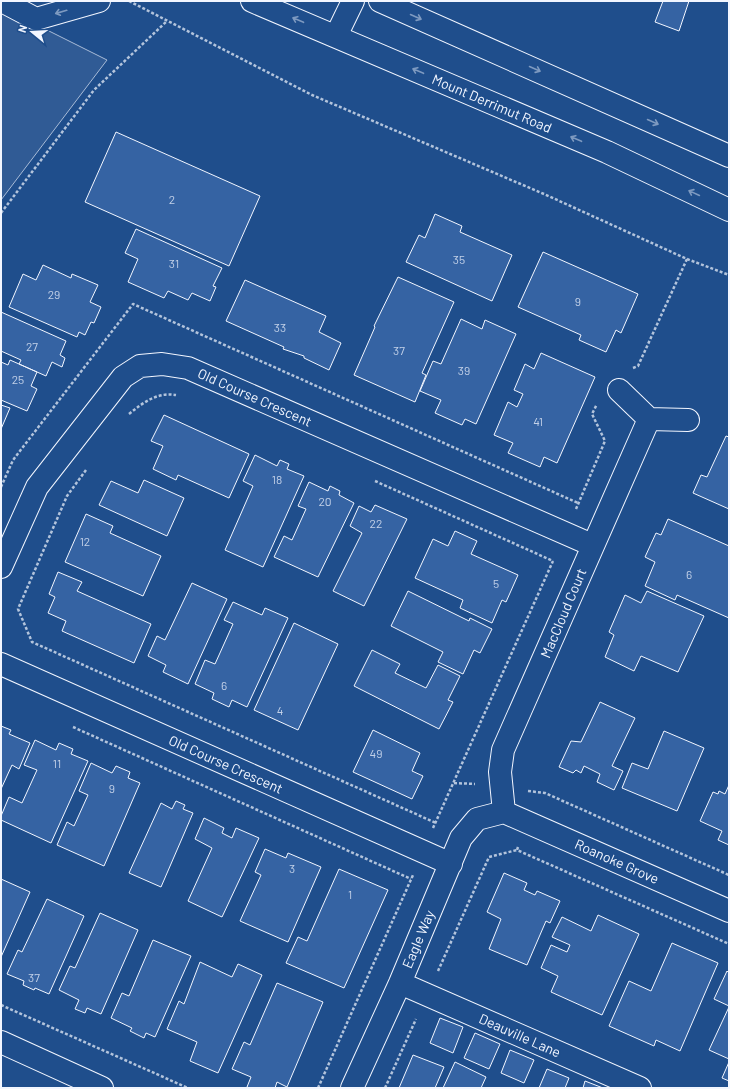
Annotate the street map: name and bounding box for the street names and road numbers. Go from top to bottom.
street label: Mount Derrimut Road [430,70,554,136]
street label: Old Course Crescent [195,364,315,430]
street label: MacCloud Court [536,566,590,660]
street label: Old Course Crescent [166,731,286,797]
street label: Roanoke Grove [572,835,662,887]
street label: Eagle Way [398,907,438,971]
street label: Deauville Lane [477,1009,563,1061]

